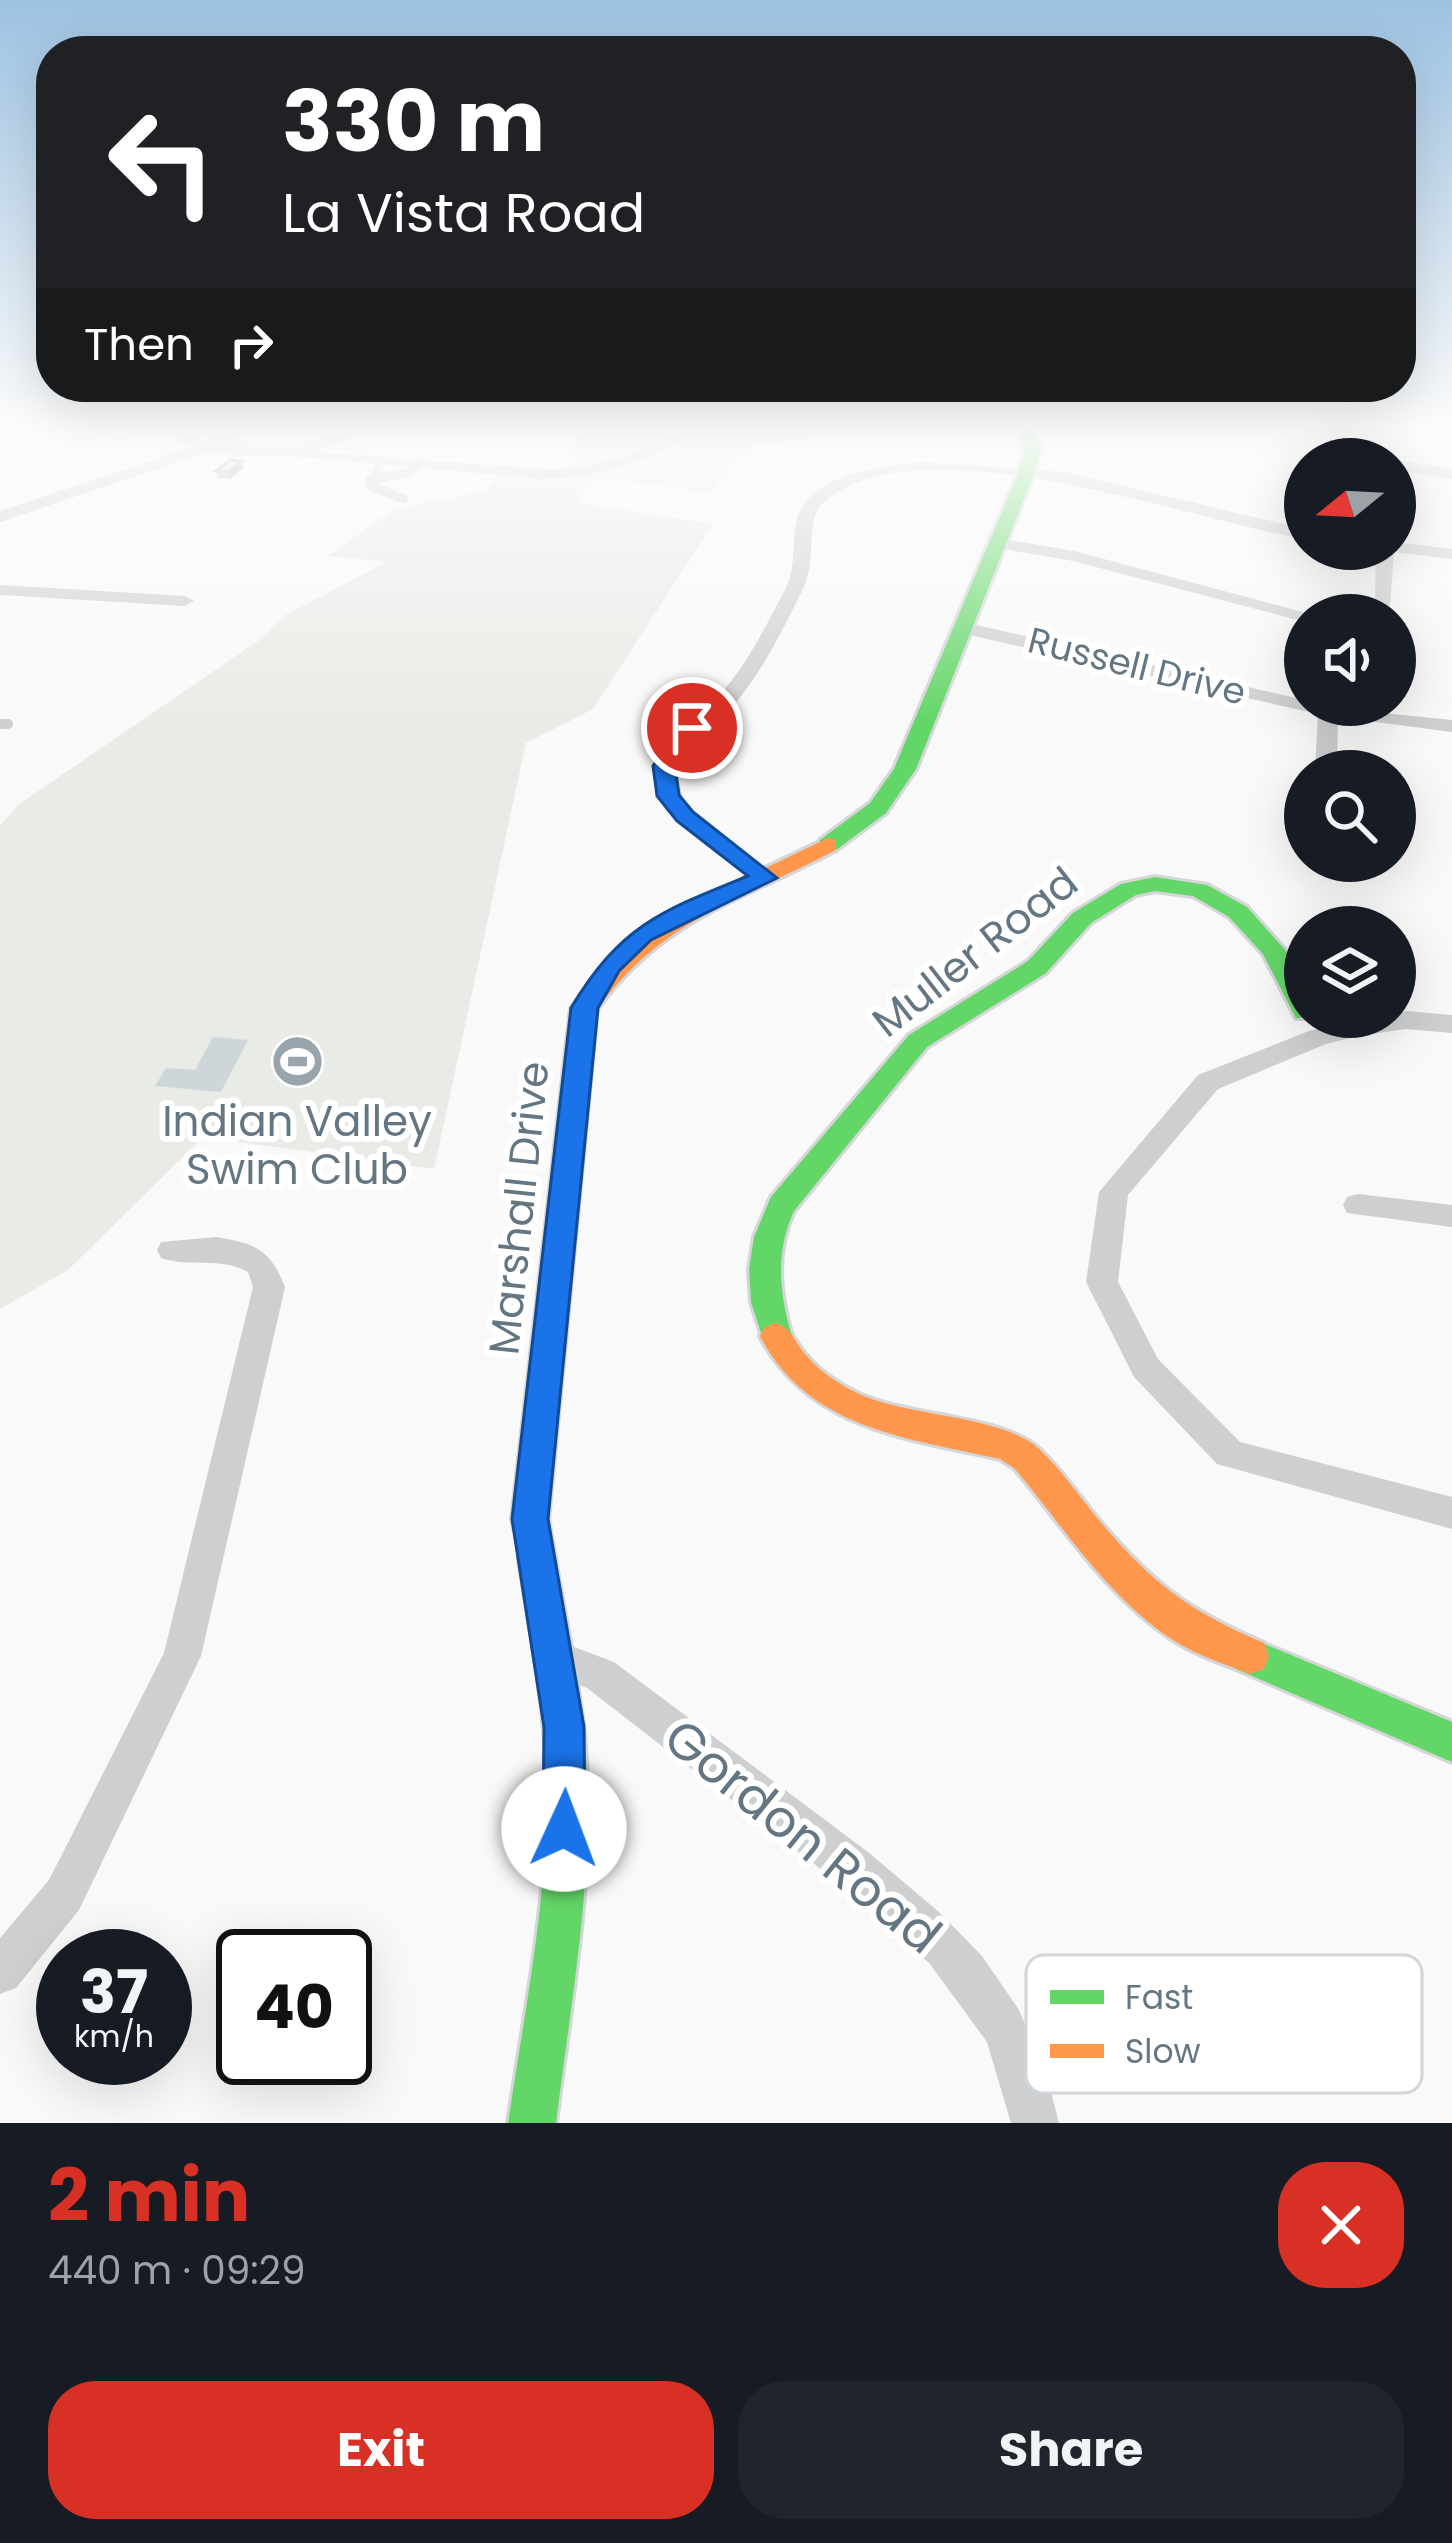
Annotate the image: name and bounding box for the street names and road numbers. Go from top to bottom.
street label: Russell Drive [1023,614,1251,718]
street label: Muller Road [860,853,1090,1051]
street label: Marshall Drive [474,1058,564,1358]
street label: Gordon Road [649,1702,957,1970]

